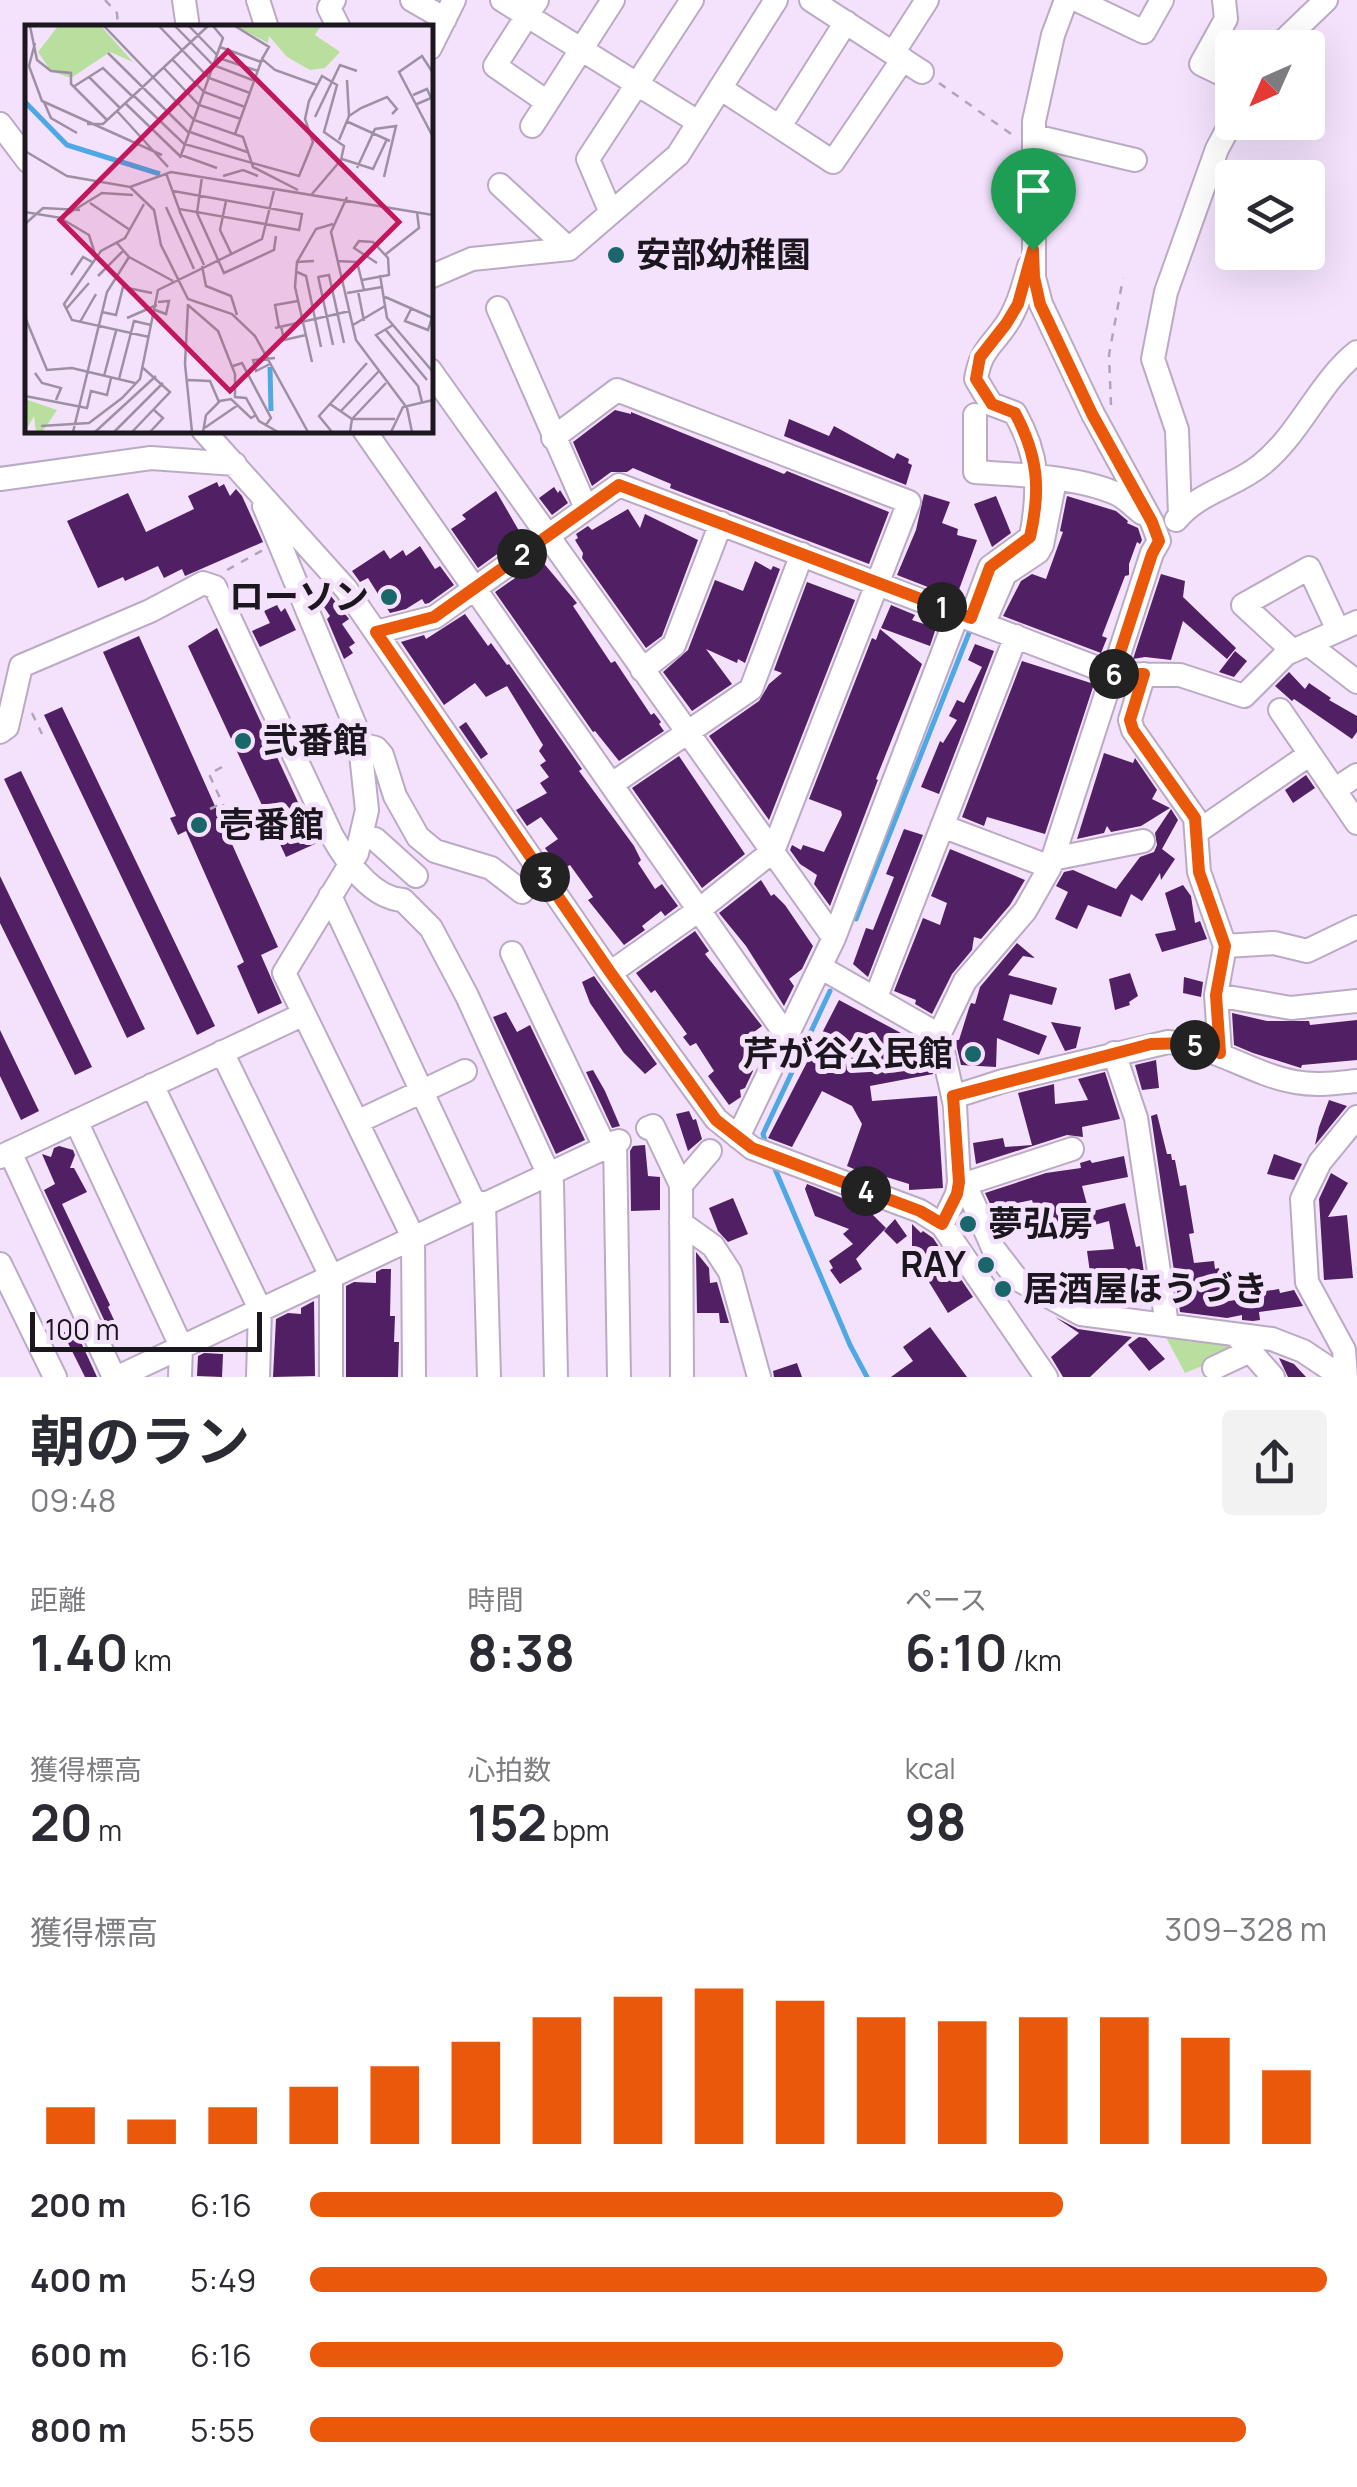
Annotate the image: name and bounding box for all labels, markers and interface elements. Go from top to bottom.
inset map [25,25,432,432]
north arrow [1215,30,1325,140]
map controls [1215,30,1325,270]
pin [991,148,1076,251]
button: layers [1215,160,1325,270]
icon: arrive [1006,163,1061,218]
place label: 安部幼稚園 [636,230,811,278]
marker: 安部幼稚園 [605,244,627,266]
pin: 2 [497,529,547,579]
text: 2 [514,535,530,573]
place label: ローソン [229,572,369,620]
pin: 1 [917,582,967,632]
marker: ローソン [378,586,400,608]
text: 1 [936,588,948,626]
pin: 6 [1089,649,1139,699]
text: 6 [1105,655,1123,693]
place label: 弐番館 [263,716,368,764]
marker: 弐番館 [232,730,254,752]
place label: 壱番館 [219,800,324,848]
marker: 壱番館 [188,814,210,836]
pin: 3 [520,852,570,902]
text: 3 [537,858,553,896]
pin: 5 [1170,1020,1220,1070]
text: 5 [1187,1026,1203,1064]
place label: 芹が谷公民館 [743,1029,953,1077]
marker: 芹が谷公民館 [962,1043,984,1065]
pin: 4 [841,1166,891,1216]
text: 4 [857,1172,875,1210]
place label: 夢弘房 [988,1199,1093,1247]
marker: 夢弘房 [957,1213,979,1235]
place label: RAY [900,1240,967,1288]
marker: RAY [975,1254,997,1276]
place label: 居酒屋ほうづき [1023,1264,1268,1312]
marker: 居酒屋ほうづき [992,1278,1014,1300]
scale bar [30,1307,262,1352]
text: 100 m [45,1310,119,1348]
text: 朝のラン [30,1402,250,1478]
button: share [1222,1410,1327,1515]
text: 09:48 [30,1478,116,1522]
text: 距離 [30,1580,86,1618]
text: 時間 [467,1580,523,1618]
text: ペース [905,1580,987,1618]
text: 1.40 [30,1618,128,1686]
text: 8:38 [467,1618,575,1686]
text: 6:10 [905,1618,1008,1686]
text: km [128,1641,172,1679]
text: /km [1008,1641,1062,1679]
text: kcal [905,1749,956,1787]
text: 獲得標高 [30,1750,142,1788]
text: 心拍数 [467,1750,551,1788]
text: 98 [905,1787,966,1855]
text: 20 [30,1788,93,1856]
text: 152 [467,1788,547,1856]
text: m [93,1811,122,1849]
text: bpm [547,1811,610,1849]
text: 309–328 m [1165,1907,1327,1951]
text: 獲得標高 [30,1910,158,1954]
text: 200 m [30,2183,126,2227]
text: 6:16 [190,2183,252,2227]
text: 400 m [30,2258,127,2302]
text: 5:49 [190,2258,256,2302]
text: 600 m [30,2333,127,2377]
text: 6:16 [190,2333,252,2377]
text: 800 m [30,2408,127,2452]
text: 5:55 [190,2408,255,2452]

